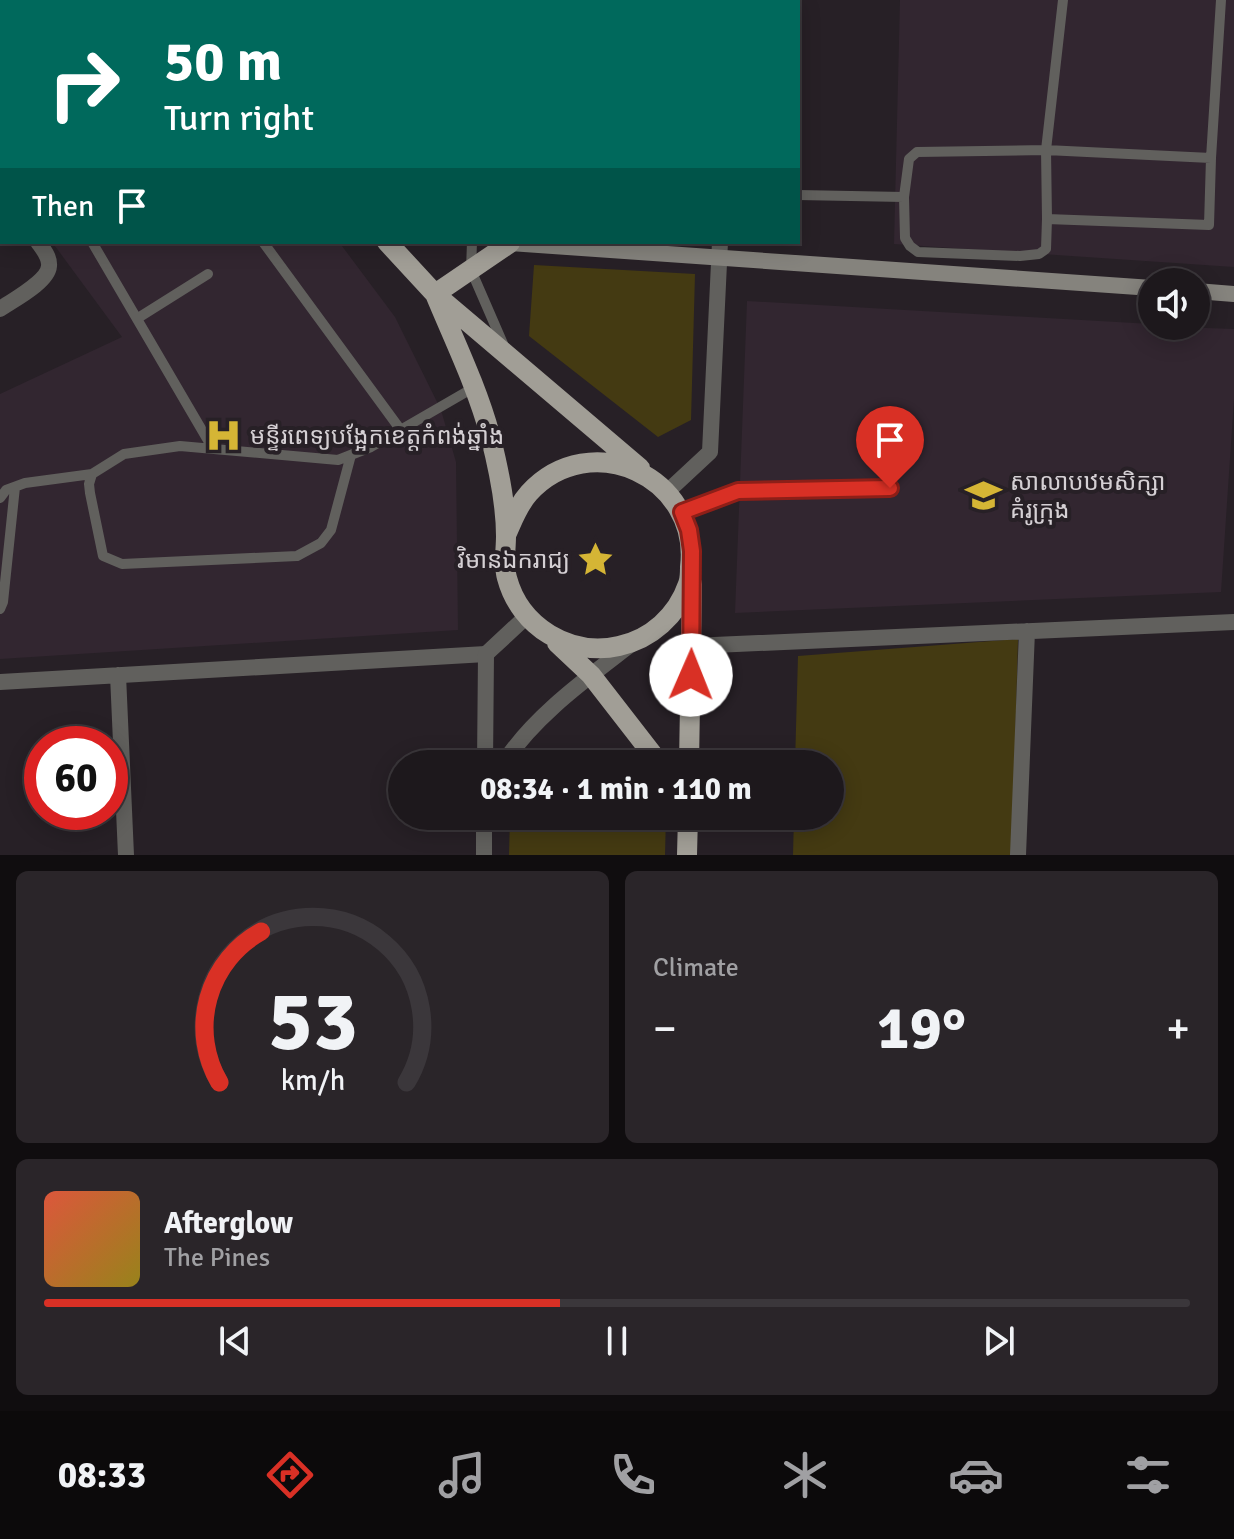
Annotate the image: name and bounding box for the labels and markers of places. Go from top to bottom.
pin [856,406,924,488]
hospital icon: មន្ទីរពេទ្យបង្អែកខេត្តកំពង់ឆ្នាំង [205,417,243,455]
place label: មន្ទីរពេទ្យបង្អែកខេត្តកំពង់ឆ្នាំង [250,421,504,451]
place label: សាលាបឋមសិក្សា គំរូក្រុង [1010,467,1166,526]
school or university icon: សាលាបឋមសិក្សា គំរូក្រុង [965,477,1003,515]
place icon: វិមានឯករាជ្យ [577,541,615,579]
place label: វិមានឯករាជ្យ [457,545,570,575]

